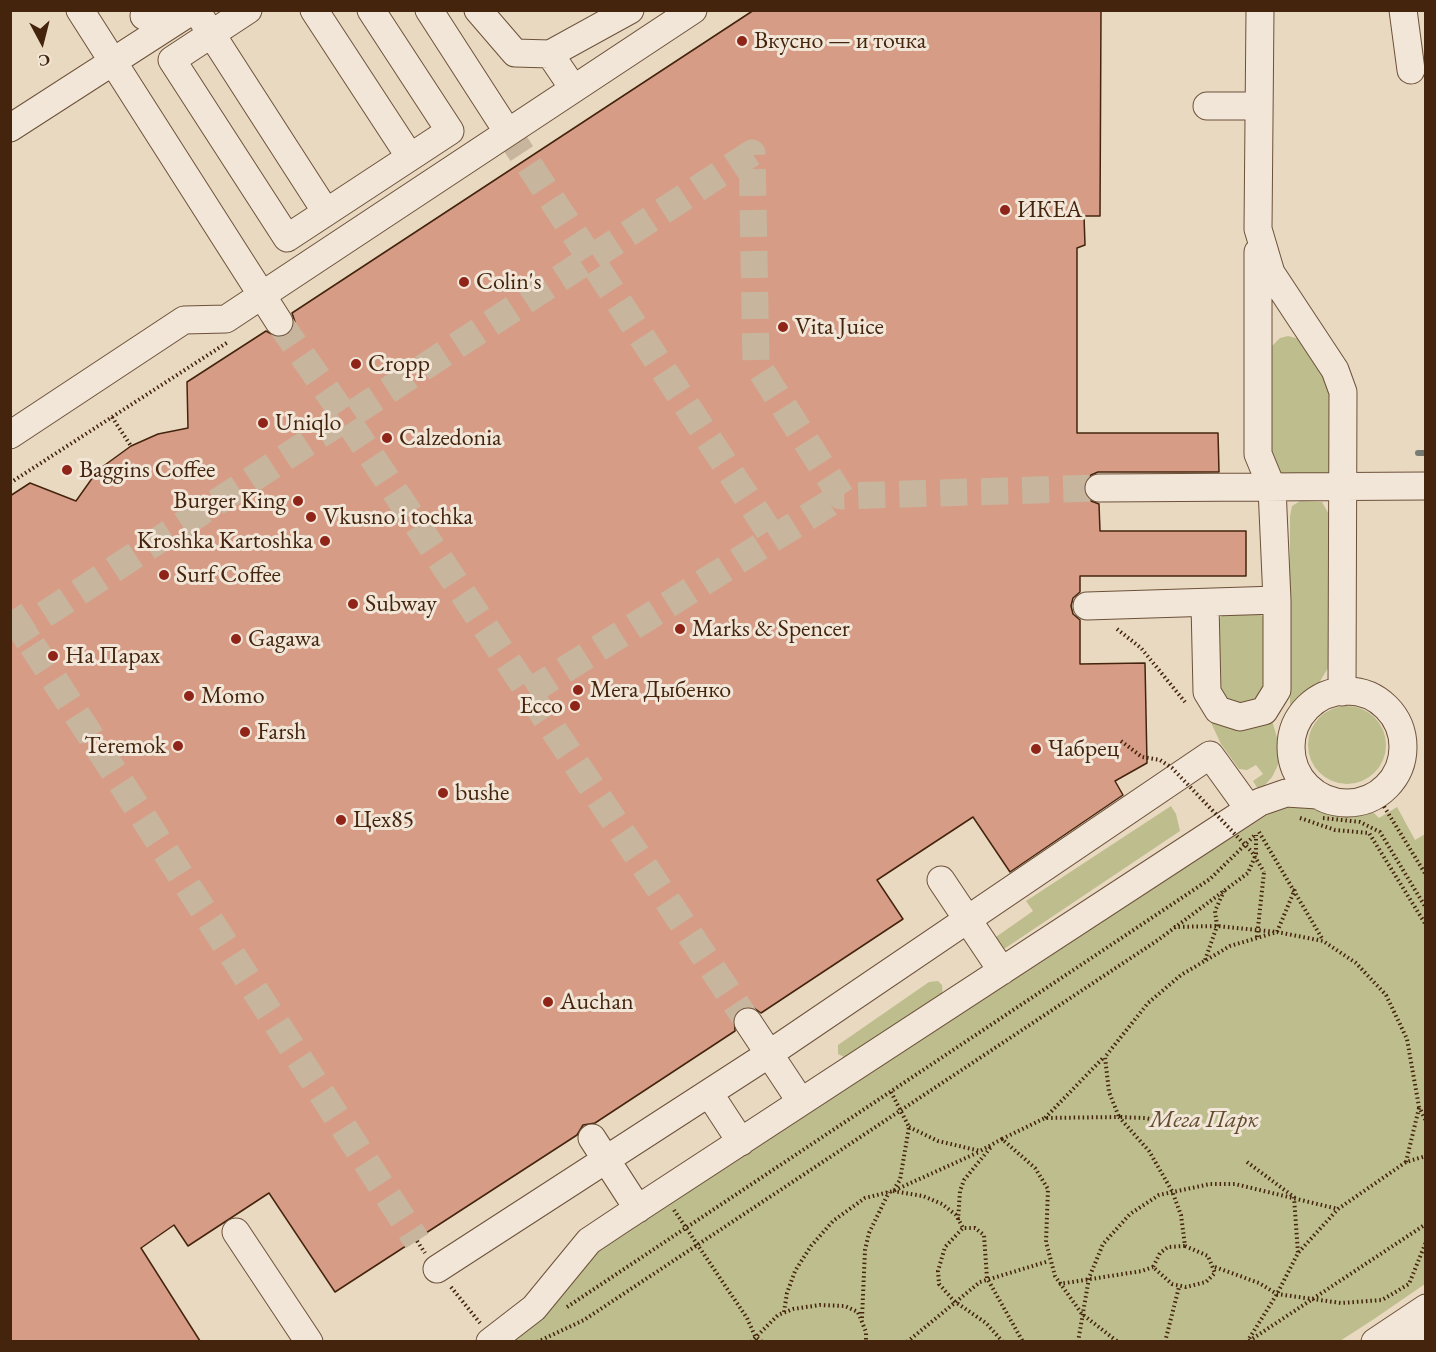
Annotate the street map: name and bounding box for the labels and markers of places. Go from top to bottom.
place label: Вкусно — и точка [754,27,926,55]
marker: Вкусно — и точка [735,34,749,48]
place label: ИКЕА [1017,196,1082,224]
marker: ИКЕА [998,203,1012,217]
place label: Colin's [476,268,541,296]
marker: Colin's [457,275,471,289]
place label: Vita Juice [795,313,884,341]
marker: Vita Juice [776,320,790,334]
place label: Cropp [368,350,430,378]
marker: Cropp [349,357,363,371]
place label: Uniqlo [275,409,341,437]
marker: Uniqlo [256,416,270,430]
place label: Calzedonia [399,424,502,452]
marker: Calzedonia [380,431,394,445]
place label: Baggins Coffee [79,456,215,484]
marker: Baggins Coffee [60,463,74,477]
place label: Burger King [173,487,286,515]
marker: Burger King [291,494,305,508]
place label: Vkusno i tochka [323,503,473,531]
marker: Vkusno i tochka [304,510,318,524]
place label: Kroshka Kartoshka [137,527,313,555]
marker: Kroshka Kartoshka [318,534,332,548]
place label: Surf Coffee [176,561,281,589]
marker: Surf Coffee [157,568,171,582]
place label: Subway [365,590,437,618]
marker: Subway [346,597,360,611]
place label: Marks & Spencer [692,615,850,643]
marker: Marks & Spencer [673,622,687,636]
place label: Gagawa [248,625,320,653]
marker: Gagawa [229,632,243,646]
place label: На Парах [65,642,160,670]
marker: На Парах [46,649,60,663]
place label: Мега Дыбенко [590,676,731,704]
place label: Momo [201,682,265,710]
marker: Мега Дыбенко [571,683,585,697]
marker: Momo [182,689,196,703]
place label: Ecco [520,692,563,720]
marker: Ecco [568,699,582,713]
place label: Farsh [257,718,306,746]
marker: Farsh [238,725,252,739]
place label: Teremok [84,732,166,760]
place label: Чабрец [1048,735,1119,763]
marker: Teremok [171,739,185,753]
marker: Чабрец [1029,742,1043,756]
place label: bushe [455,779,509,807]
marker: bushe [436,786,450,800]
place label: Цех85 [353,806,414,834]
marker: Цех85 [334,813,348,827]
place label: Auchan [560,988,634,1016]
marker: Auchan [541,995,555,1009]

